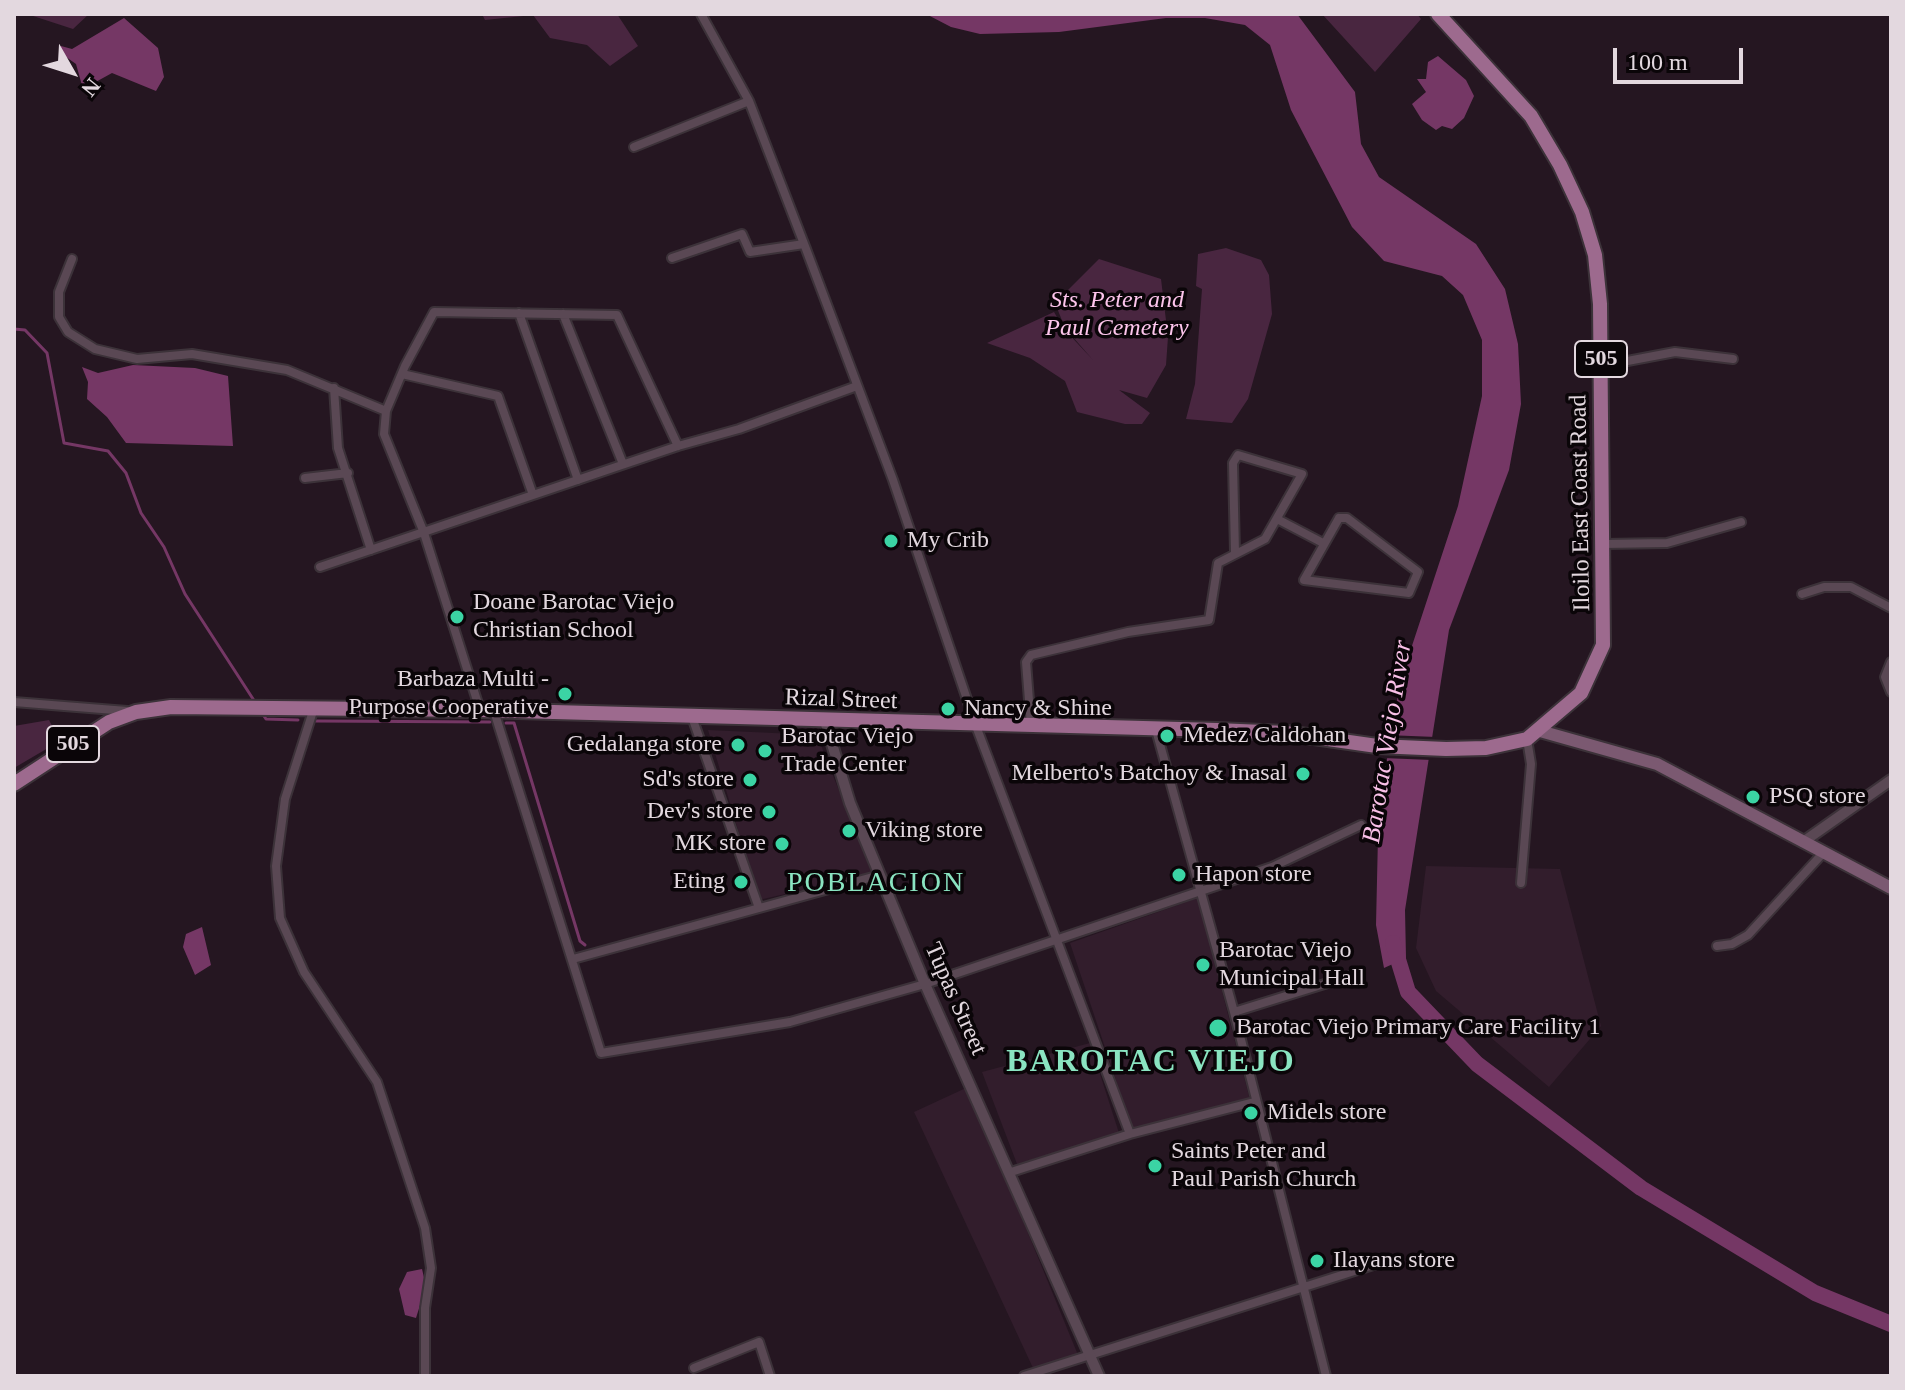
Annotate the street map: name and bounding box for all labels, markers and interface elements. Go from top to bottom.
north arrow [32,32,112,112]
scale bar [1617,32,1747,82]
text: 100 m [1627,49,1688,75]
text: N [76,73,106,101]
park label: Sts. Peter and Paul Cemetery [1045,287,1189,343]
road number: 505 [1575,341,1627,377]
street label: Iloilo East Coast Road [1565,394,1597,612]
place label: My Crib [907,527,989,555]
marker: My Crib [882,532,900,550]
place label: Doane Barotac Viejo Christian School [473,589,674,645]
marker: Doane Barotac Viejo Christian School [448,608,466,626]
water label: Barotac Viejo River [1357,638,1419,846]
place label: Barbaza Multi - Purpose Cooperative [348,666,549,722]
street label: Rizal Street [784,684,898,716]
marker: Barbaza Multi - Purpose Cooperative [556,685,574,703]
place label: Nancy & Shine [964,695,1112,723]
marker: Nancy & Shine [939,700,957,718]
place label: Medez Caldohan [1183,722,1346,750]
place label: Barotac Viejo Trade Center [781,723,914,779]
road number: 505 [47,726,99,762]
marker: Medez Caldohan [1158,727,1176,745]
place label: Gedalanga store [567,731,722,759]
marker: Gedalanga store [729,736,747,754]
marker: Barotac Viejo Trade Center [756,742,774,760]
place label: Melberto's Batchoy & Inasal [1011,760,1287,788]
marker: Melberto's Batchoy & Inasal [1294,765,1312,783]
place label: Sd's store [642,766,734,794]
marker: Sd's store [741,771,759,789]
place label: PSQ store [1769,783,1866,811]
marker: PSQ store [1744,788,1762,806]
place label: Dev's store [647,798,753,826]
marker: Dev's store [760,803,778,821]
place label: Viking store [865,817,983,845]
marker: Viking store [840,822,858,840]
place label: MK store [675,830,766,858]
marker: MK store [773,835,791,853]
place label: Hapon store [1195,861,1312,889]
marker: Hapon store [1170,866,1188,884]
district label: POBLACION [787,867,965,901]
place label: Eting [673,868,725,896]
marker: Eting [732,873,750,891]
place label: Barotac Viejo Municipal Hall [1219,937,1365,993]
street label: Tupas Street [917,938,993,1060]
marker: Barotac Viejo Municipal Hall [1194,956,1212,974]
place label: Barotac Viejo Primary Care Facility 1 [1236,1014,1600,1042]
marker: Barotac Viejo Primary Care Facility 1 [1207,1017,1229,1039]
district label: BAROTAC VIEJO [1006,1044,1296,1082]
place label: Midels store [1267,1099,1386,1127]
marker: Midels store [1242,1104,1260,1122]
place label: Saints Peter and Paul Parish Church [1171,1138,1356,1194]
marker: Saints Peter and Paul Parish Church [1146,1157,1164,1175]
place label: Ilayans store [1333,1247,1455,1275]
marker: Ilayans store [1308,1252,1326,1270]

